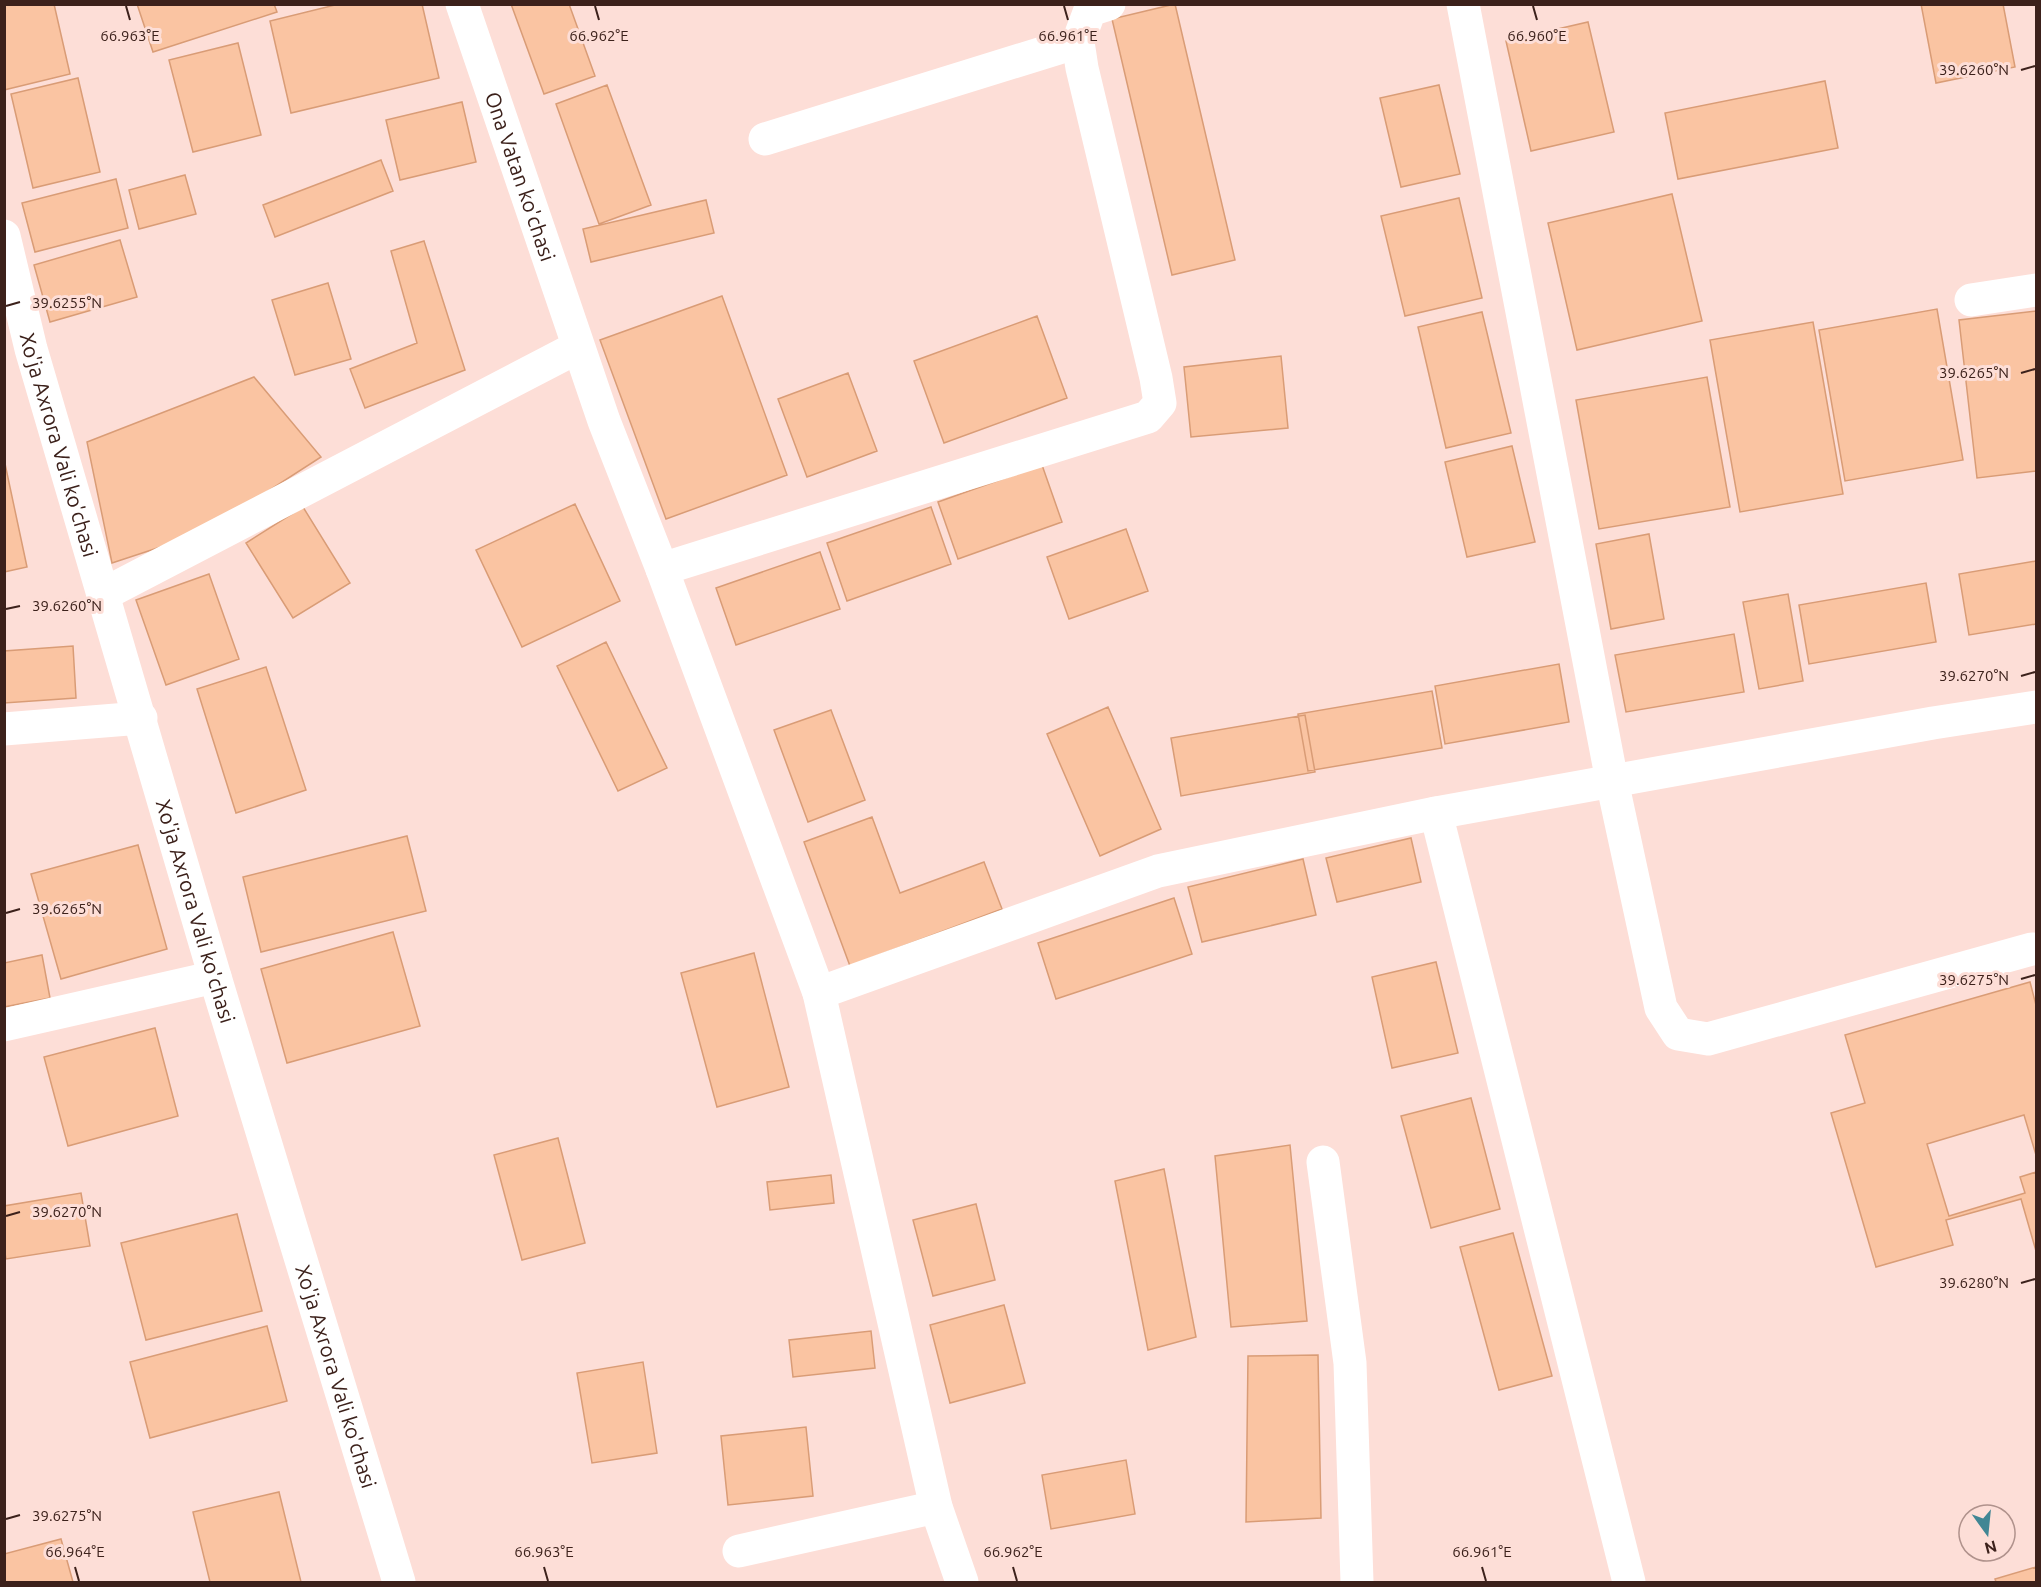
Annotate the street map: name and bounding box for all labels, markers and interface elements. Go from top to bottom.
text: 66.963°E [100,27,160,44]
text: 66.962°E [569,27,629,44]
text: 66.961°E [1038,27,1098,44]
text: 66.960°E [1507,27,1567,44]
text: 39.6260°N [1939,61,2009,78]
street label: Ona Vatan ko'chasi [481,88,561,264]
text: 39.6255°N [32,294,102,311]
street label: Xo'ja Axrora Vali ko'chasi [16,330,103,560]
text: 39.6265°N [1939,364,2009,381]
text: 39.6260°N [32,597,102,614]
text: 39.6270°N [1939,667,2009,684]
street label: Xo'ja Axrora Vali ko'chasi [152,796,240,1026]
text: 39.6265°N [32,900,102,917]
text: 39.6275°N [1939,971,2009,988]
text: 39.6270°N [32,1203,102,1220]
street label: Xo'ja Axrora Vali ko'chasi [291,1262,382,1491]
text: 39.6280°N [1939,1274,2009,1291]
north arrow [1957,1503,2017,1563]
text: 39.6275°N [32,1507,102,1524]
text: N [1983,1537,1999,1558]
text: 66.964°E [45,1543,105,1560]
text: 66.963°E [514,1543,574,1560]
text: 66.962°E [983,1543,1043,1560]
text: 66.961°E [1452,1543,1512,1560]

